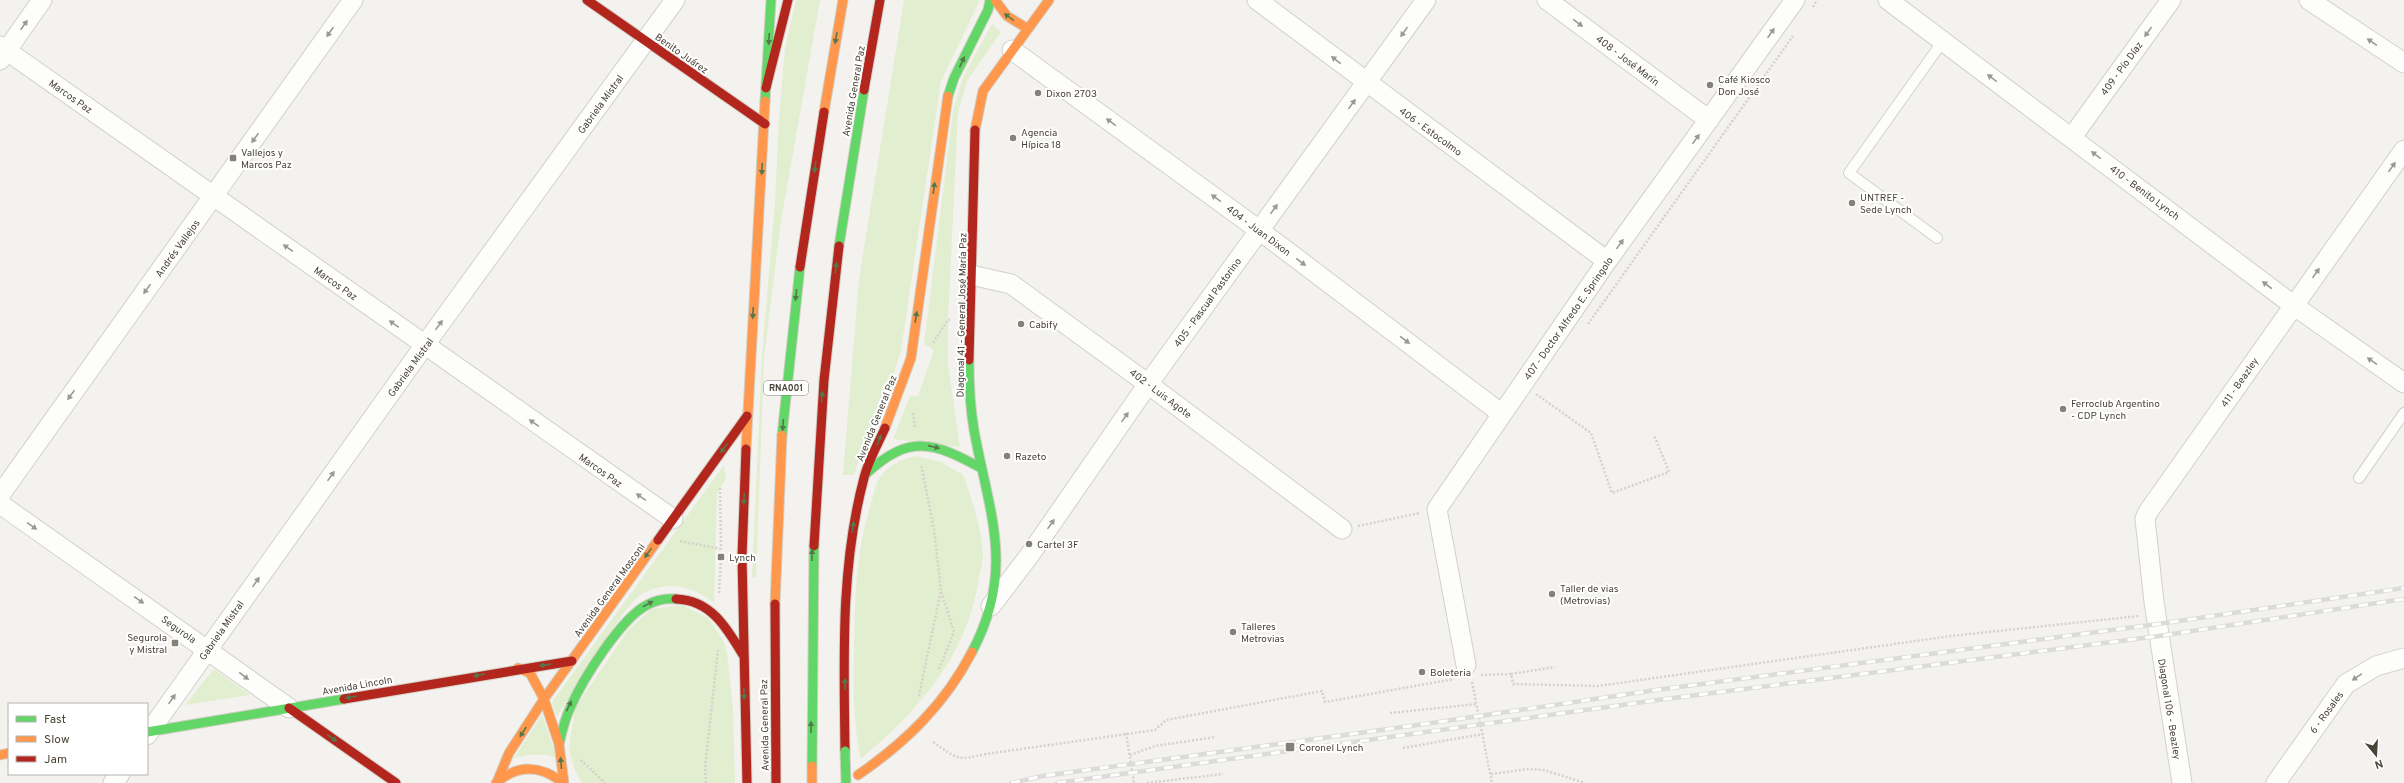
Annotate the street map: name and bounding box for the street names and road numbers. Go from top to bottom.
street label: Benito Juárez [652,31,710,77]
street label: 408 - José Marín [1593,33,1661,89]
street label: 409 - Pío Díaz [2098,39,2146,98]
street label: Avenida General Paz [840,45,869,138]
street label: Gabriela Mistral [575,73,627,137]
street label: Marcos Paz [46,77,95,117]
street label: 406 - Estocolmo [1396,105,1464,160]
street label: 410 - Benito Lynch [2107,163,2182,224]
street label: 404 - Juan Dixon [1223,203,1293,260]
street label: Andrés Vallejos [153,217,204,280]
street label: Diagonal 41 - General José María Paz [955,233,970,398]
street label: 407 - Doctor Alfredo E. Springolo [1522,254,1617,383]
street label: 405 - Pascual Pastorino [1171,255,1245,350]
street label: Marcos Paz [311,264,360,304]
street label: Gabriela Mistral [385,336,437,400]
street label: 411 - Beazley [2218,355,2262,410]
street label: 402 - Luis Agote [1126,367,1194,422]
street label: Avenida General Paz [854,373,901,464]
road number: RNA001 [764,381,808,395]
street label: Marcos Paz [576,451,625,491]
street label: Avenida General Mosconi [572,541,649,640]
street label: Gabriela Mistral [197,599,248,663]
street label: Segurola [158,613,198,647]
street label: Diagonal 106 - Beazley [2154,658,2183,761]
street label: Avenida Lincoln [321,674,393,699]
street label: Avenida General Paz [758,679,773,771]
street label: 6 - Rosales [2308,689,2347,737]

